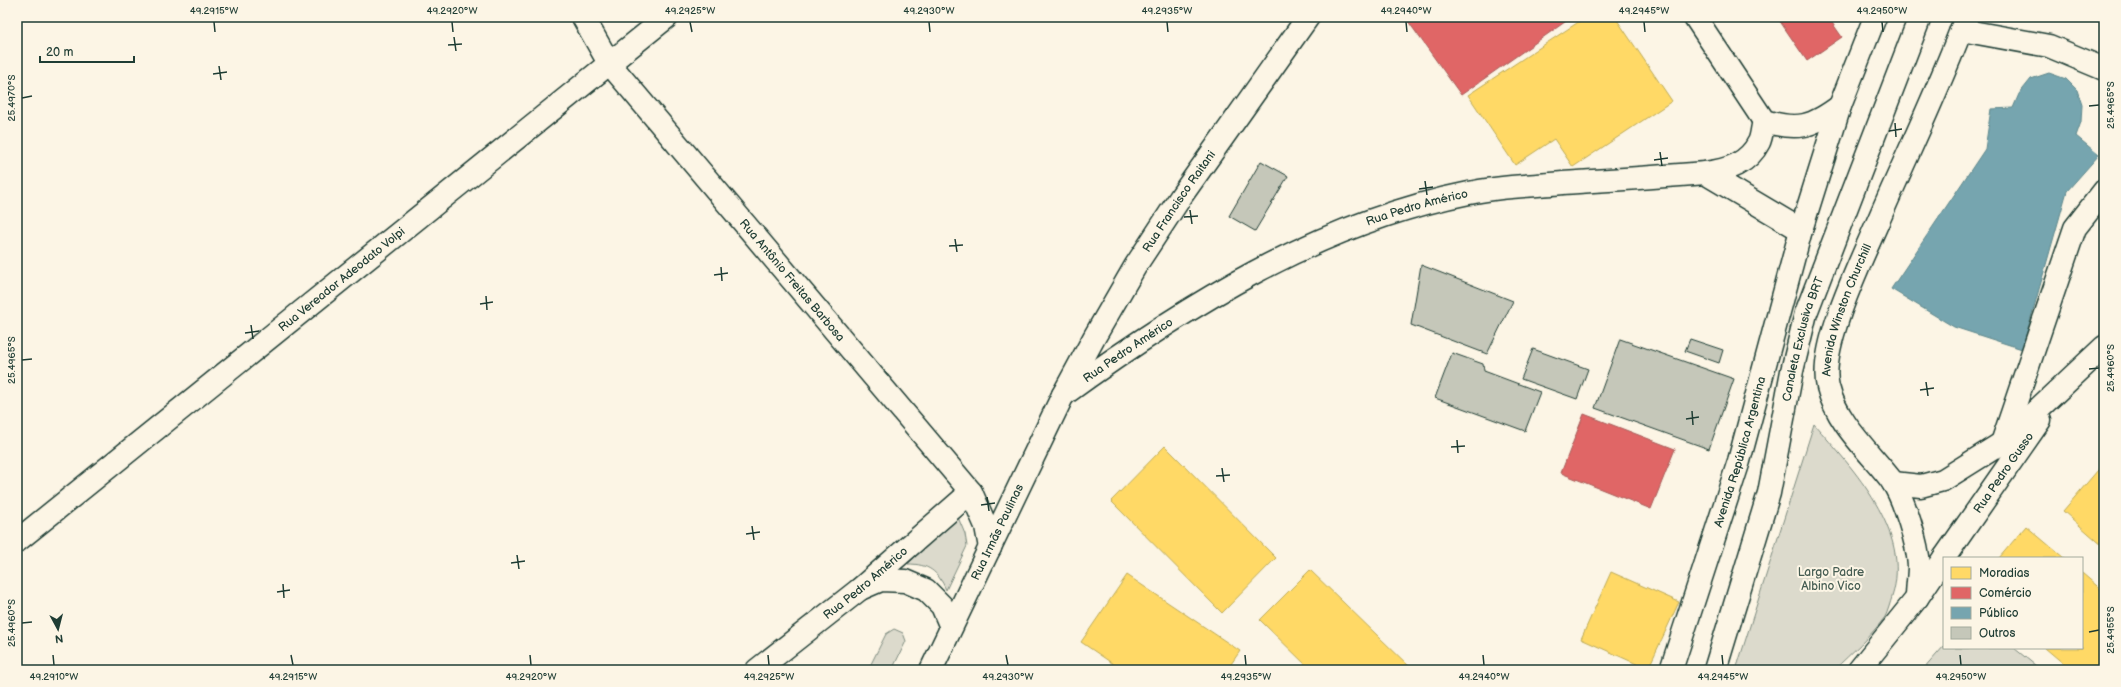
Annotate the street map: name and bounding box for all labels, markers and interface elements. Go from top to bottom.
text: 49.2915°W [190,5,238,17]
text: 49.2920°W [426,5,478,17]
text: 49.2925°W [665,5,715,17]
text: 49.2930°W [903,5,955,17]
text: 49.2935°W [1142,5,1192,17]
text: 49.2940°W [1380,5,1432,17]
text: 49.2945°W [1619,5,1669,17]
text: 49.2950°W [1857,5,1907,17]
scale bar [40,38,134,64]
text: 20 m [46,45,73,60]
text: 25.4970°S [6,75,18,121]
text: 25.4965°S [2105,81,2117,129]
street label: Rua Francisco Raitani [1140,148,1219,255]
street label: Rua Pedro Américo [1364,186,1469,230]
street label: Rua Antônio Freitas Barbosa [736,216,848,345]
street label: Rua Vereador Adeodato Volpi [276,224,408,335]
street label: Avenida Winston Churchill [1819,242,1875,376]
street label: Canaleta Exclusiva BRT [1779,274,1828,403]
street label: Rua Pedro Américo [1080,315,1176,386]
text: 25.4965°S [6,336,18,384]
text: 25.4960°S [2105,344,2117,392]
street label: Avenida República Argentina [1711,375,1769,529]
street label: Rua Pedro Gusso [1971,430,2037,516]
street label: Rua Irmãs Paulinas [968,482,1027,583]
street label: Rua Pedro Américo [820,544,911,623]
legend [1943,557,2083,649]
park label: Largo Padre Albino Vico [1798,565,1864,594]
text: Moradias [1979,566,2030,581]
text: Comércio [1979,586,2032,601]
text: 25.4960°S [6,599,18,647]
text: Público [1979,606,2019,621]
text: 25.4955°S [2105,606,2117,654]
north arrow [38,609,78,649]
text: Outros [1979,626,2015,641]
text: N [54,631,64,645]
text: 49.2910°W [30,671,78,683]
text: 49.2915°W [269,671,317,683]
text: 49.2920°W [505,671,557,683]
text: 49.2925°W [744,671,794,683]
text: 49.2930°W [982,671,1034,683]
text: 49.2935°W [1221,671,1271,683]
text: 49.2940°W [1458,671,1510,683]
text: 49.2945°W [1698,671,1748,683]
text: 49.2950°W [1936,671,1986,683]

